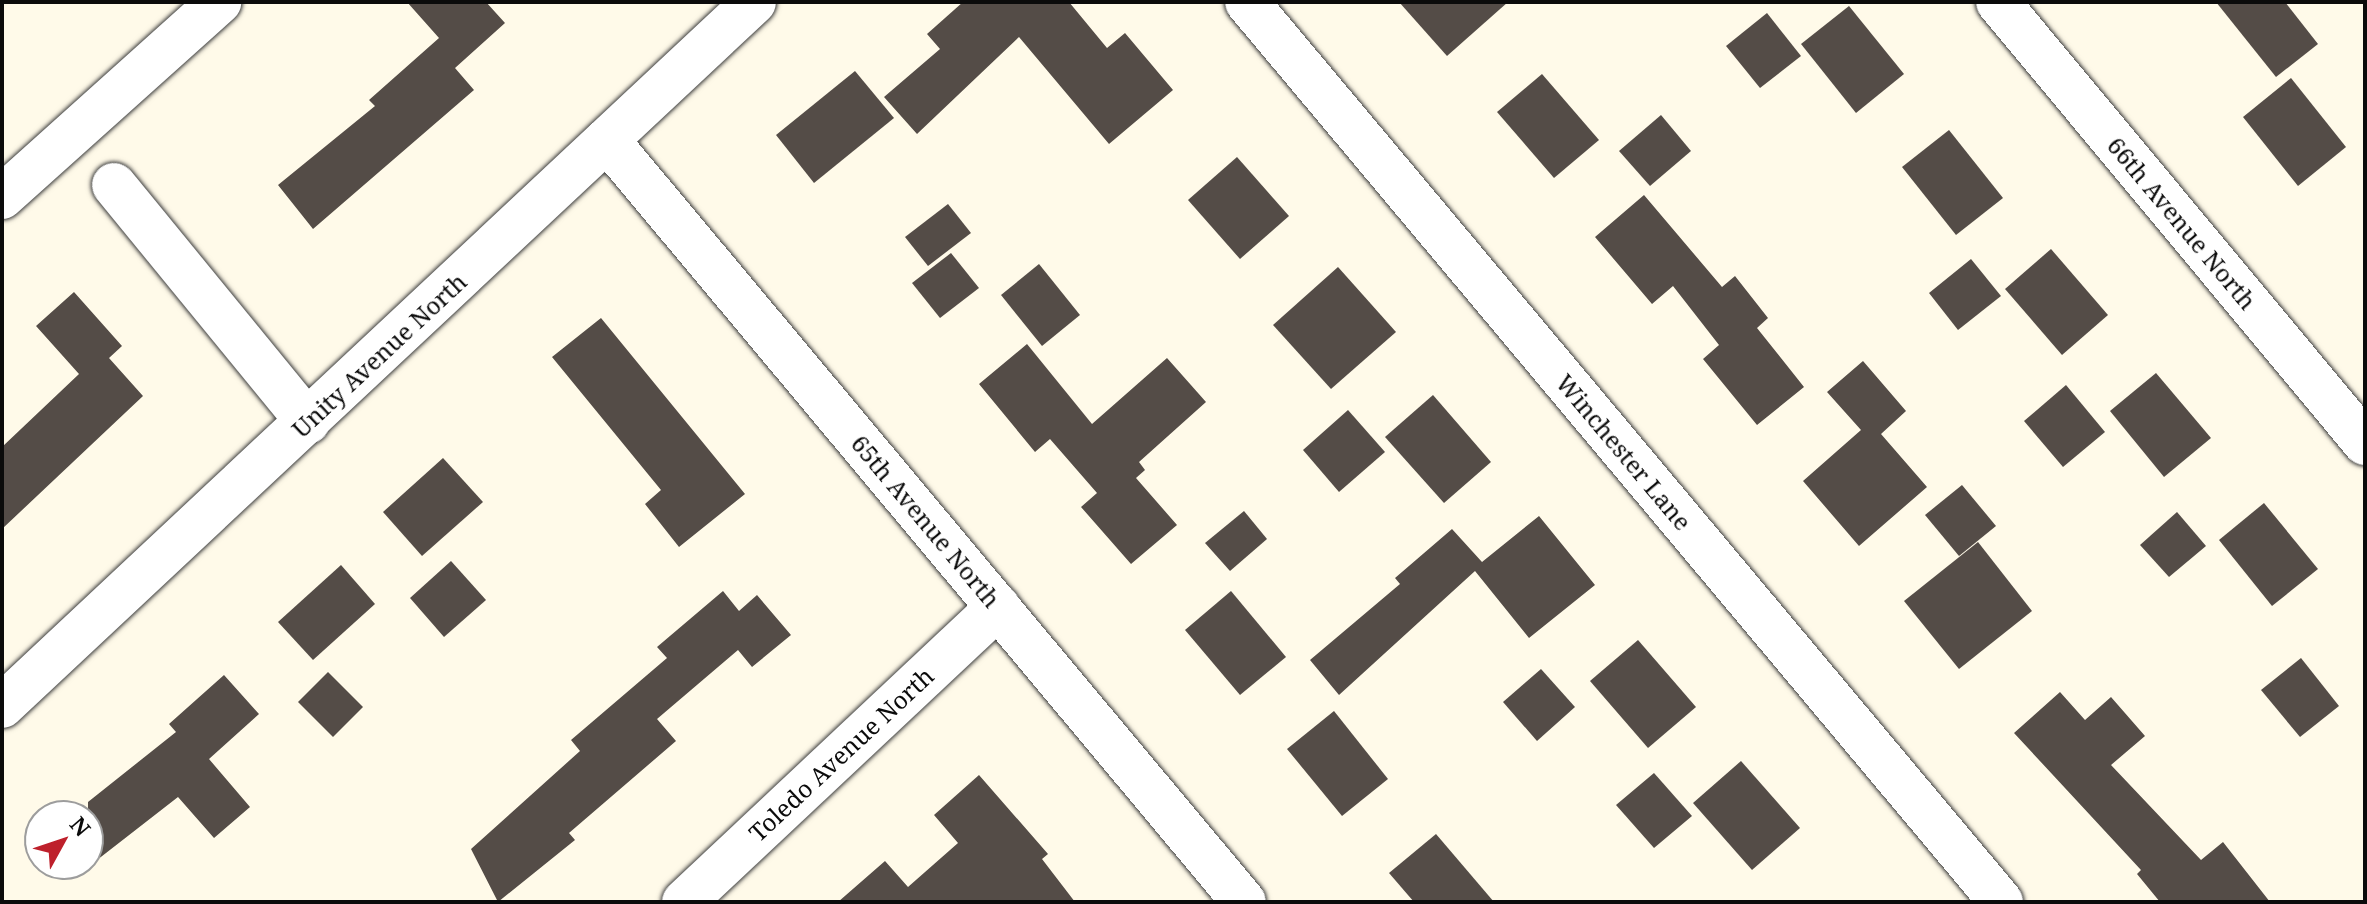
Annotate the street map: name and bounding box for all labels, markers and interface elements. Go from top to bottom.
street label: 66th Avenue North [2102,131,2262,315]
street label: Unity Avenue North [286,267,472,443]
street label: Winchester Lane [1550,368,1698,536]
street label: 65th Avenue North [846,429,1006,613]
street label: Toledo Avenue North [743,661,939,847]
north arrow [24,800,104,880]
text: N [64,810,98,842]

